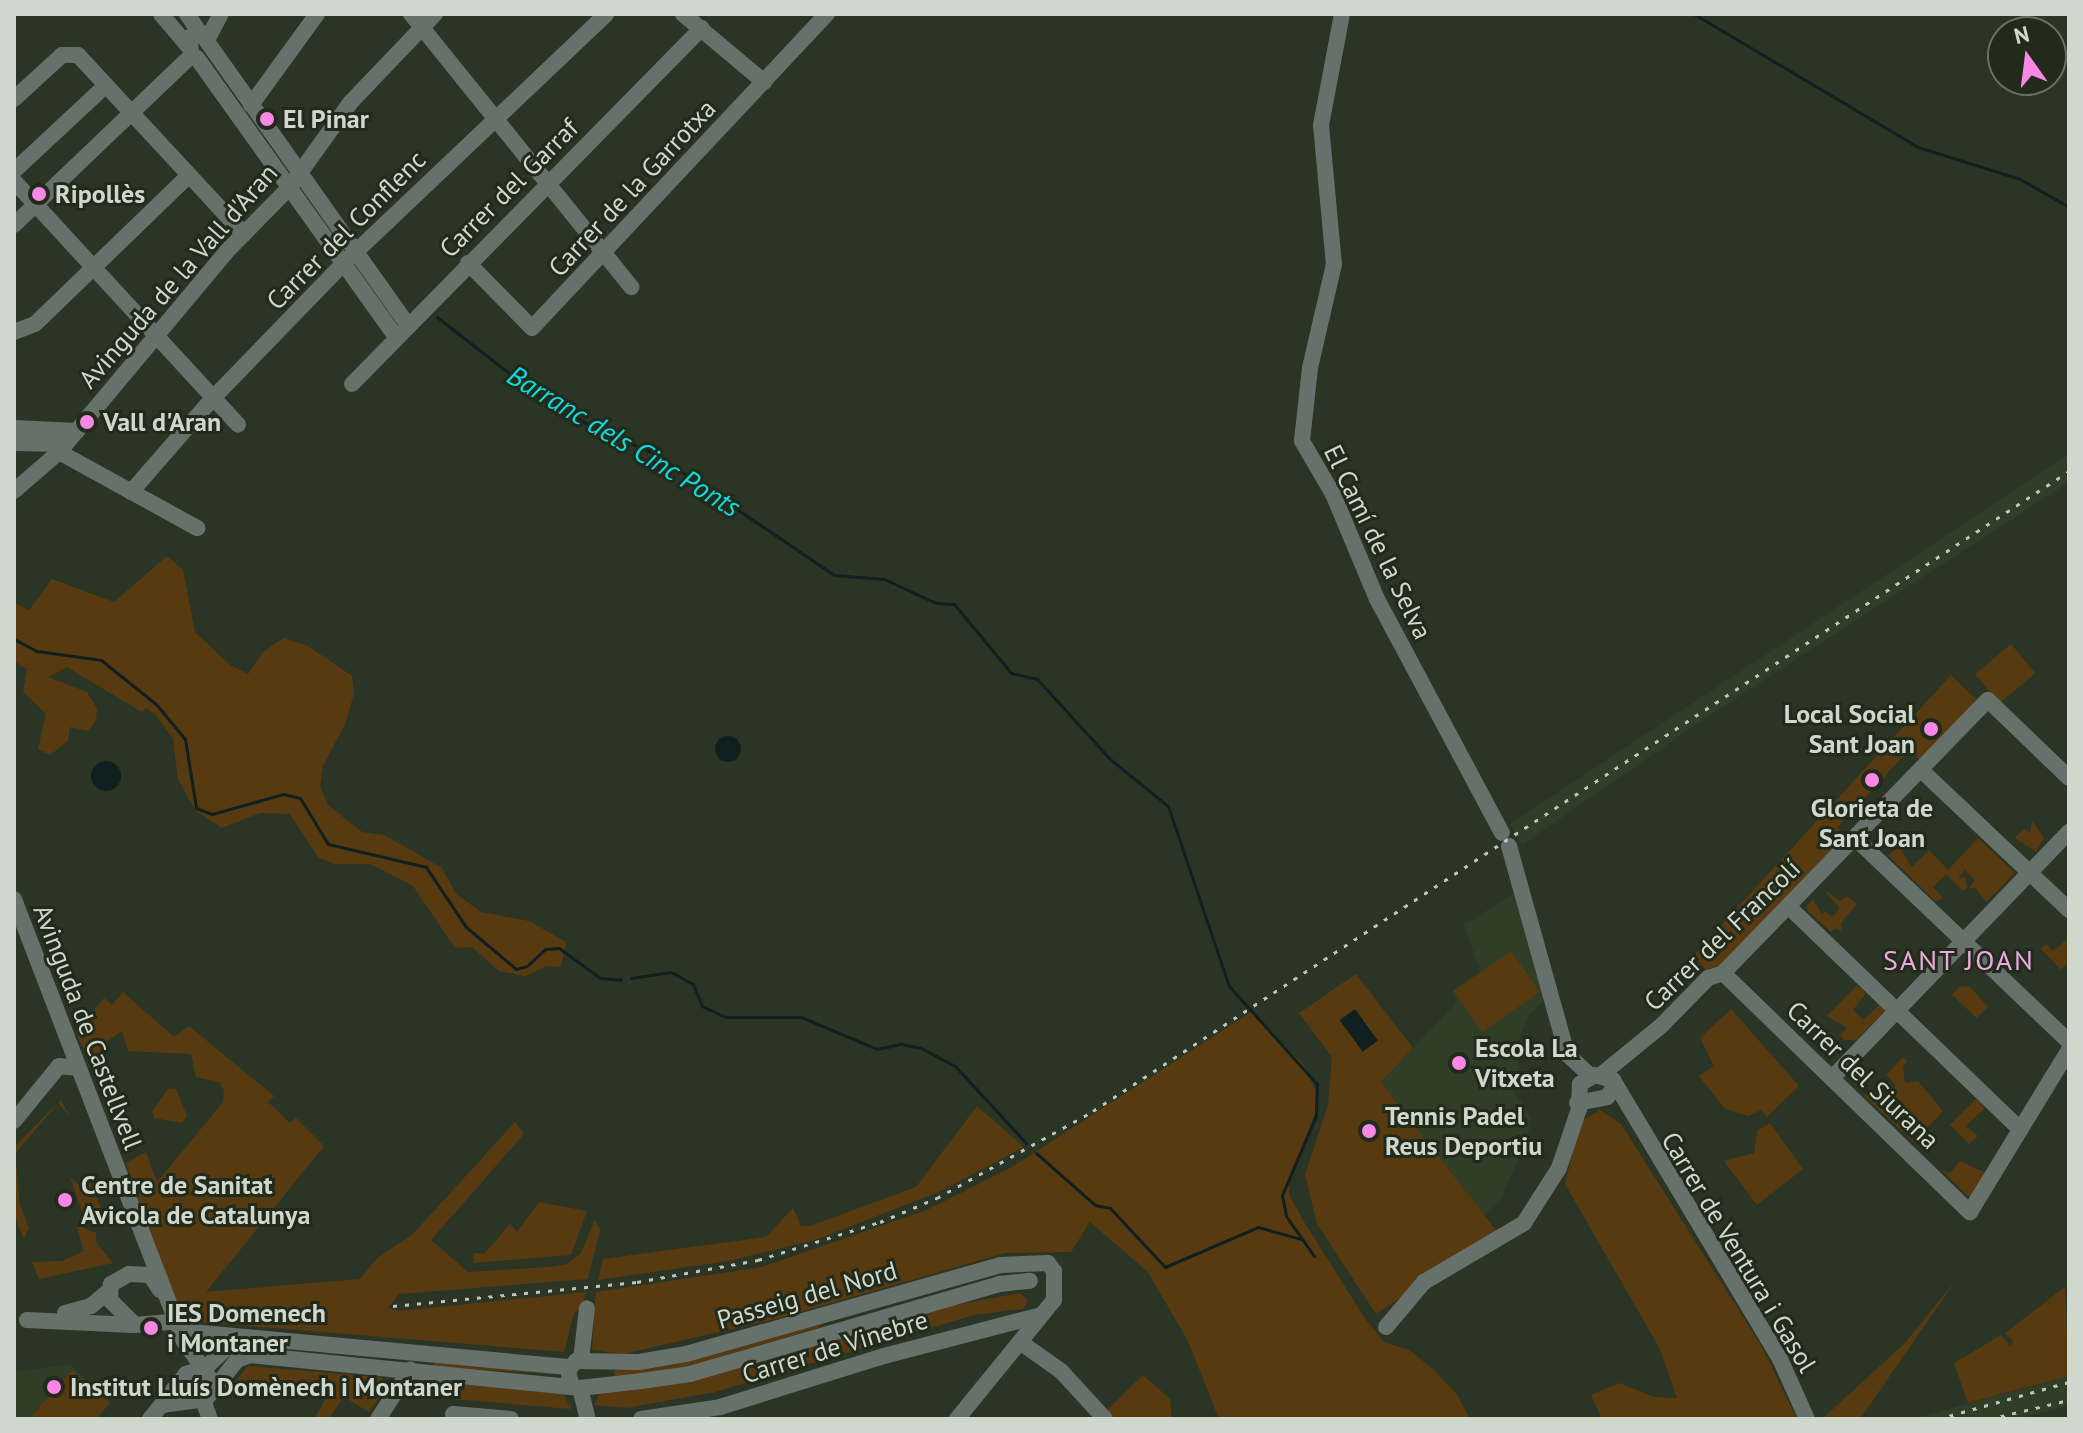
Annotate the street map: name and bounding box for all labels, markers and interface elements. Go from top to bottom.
north arrow [1987,16,2067,96]
text: N [2011,19,2032,50]
street label: Carrer de la Garrotxa [542,93,722,283]
place label: El Pinar [283,103,369,135]
marker: El Pinar [258,110,276,128]
street label: Carrer del Garraf [433,112,585,264]
street label: Carrer del Conflenc [260,144,432,316]
street label: Avinguda de la Vall d'Aran [72,157,284,395]
place label: Ripollès [55,178,145,210]
marker: Ripollès [30,185,48,203]
water label: Barranc dels Cinc Ponts [501,358,747,524]
place label: Vall d'Aran [103,406,221,438]
marker: Vall d'Aran [78,413,96,431]
street label: El Camí de la Selva [1317,440,1439,644]
place label: Local Social Sant Joan [1784,698,1915,760]
marker: Local Social Sant Joan [1922,720,1940,738]
marker: Glorieta de Sant Joan [1863,771,1881,789]
place label: Glorieta de Sant Joan [1811,792,1933,854]
street label: Carrer del Francolí [1638,853,1806,1017]
street label: Avinguda de Castellvell [27,900,149,1154]
district label: SANT JOAN [1883,943,2035,977]
street label: Carrer del Siurana [1780,995,1946,1155]
place label: Escola La Vitxeta [1475,1032,1578,1094]
marker: Escola La Vitxeta [1450,1054,1468,1072]
place label: Tennis Padel Reus Deportiu [1385,1100,1542,1162]
marker: Tennis Padel Reus Deportiu [1360,1122,1378,1140]
street label: Carrer de Ventura i Gasol [1655,1126,1823,1378]
place label: Centre de Sanitat Avicola de Catalunya [81,1169,311,1230]
marker: Centre de Sanitat Avicola de Catalunya [56,1191,74,1209]
street label: Passeig del Nord [714,1254,900,1336]
place label: IES Domenech i Montaner [167,1297,326,1358]
street label: Carrer de Vinebre [738,1304,932,1390]
marker: IES Domenech i Montaner [142,1319,160,1337]
place label: Institut Lluís Domènech i Montaner [70,1371,462,1403]
marker: Institut Lluís Domènech i Montaner [45,1378,63,1396]

